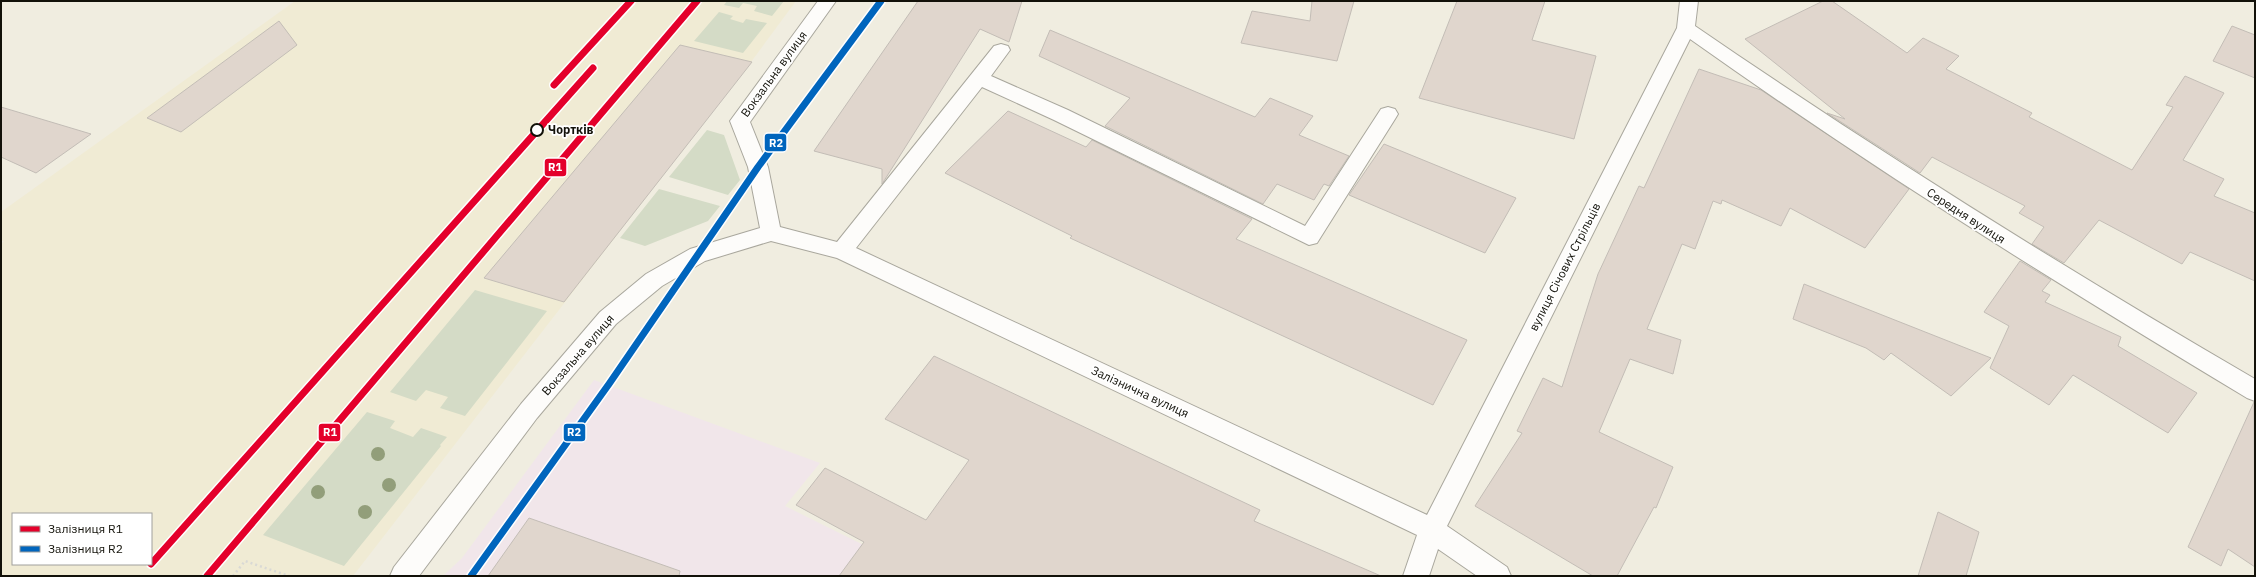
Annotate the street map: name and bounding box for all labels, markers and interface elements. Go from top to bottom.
street label: Вокзальна вулиця [737,28,810,120]
place label: Чортків [548,122,594,137]
marker: Чортків [530,123,544,137]
line badge: R2 [764,133,787,152]
text: R2 [769,136,783,150]
line badge: R1 [544,158,567,177]
text: R1 [548,160,562,174]
street label: Середня вулиця [1924,185,2008,247]
street label: вулиця Січових Стрільців [1526,200,1603,333]
street label: Вокзальна вулиця [538,311,617,398]
street label: Залізнична вулиця [1089,362,1191,421]
line badge: R1 [318,423,341,442]
line badge: R2 [563,423,586,442]
text: R1 [323,425,337,439]
text: R2 [567,425,581,439]
legend [12,513,152,565]
text: Залізниця R1 [48,521,123,536]
text: Залізниця R2 [48,541,123,556]

